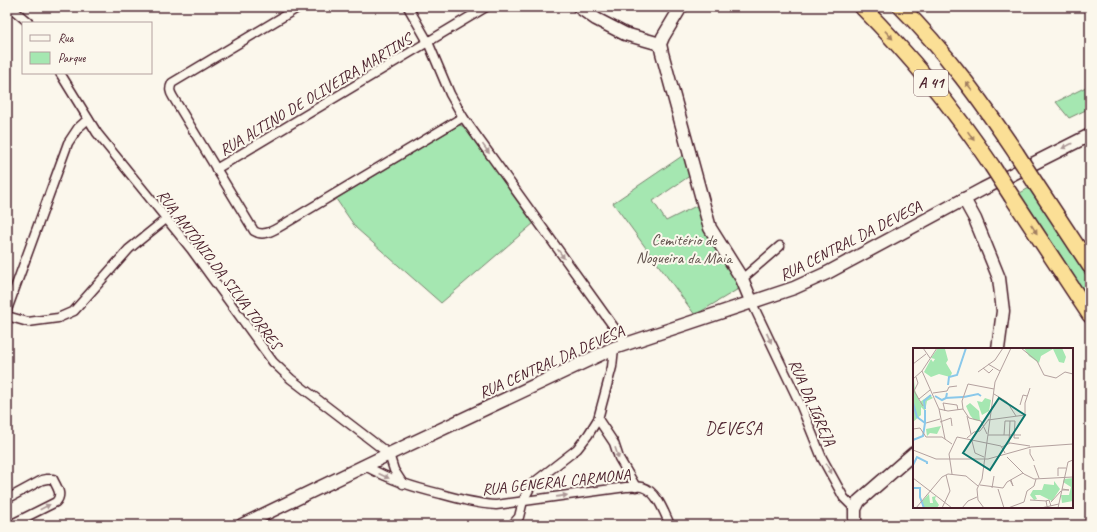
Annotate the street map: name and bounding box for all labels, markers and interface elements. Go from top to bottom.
legend [22,22,152,74]
street label: RUA ALTINO DE OLIVEIRA MARTINS [216,28,418,160]
text: Rua [58,30,75,46]
one-way arrow [885,30,894,40]
text: Parque [58,50,87,66]
road number: A 41 [914,70,948,96]
one-way arrow [965,81,973,92]
one-way arrow [967,130,975,141]
one-way arrow [482,143,490,154]
one-way arrow [1061,143,1073,149]
street label: RUA ANTÓNIO DA SILVA TORRES [152,186,287,355]
street label: RUA CENTRAL DA DEVESA [776,196,926,285]
one-way arrow [1030,224,1038,235]
park label: Cemitério de Nogueira da Maia [636,230,733,268]
one-way arrow [557,249,565,260]
street label: RUA CENTRAL DA DEVESA [476,321,628,403]
one-way arrow [766,333,772,344]
inset map [913,348,1073,508]
street label: RUA DA IGREJA [784,356,840,450]
district label: DEVESA [705,418,763,439]
one-way arrow [615,447,621,459]
one-way arrow [825,463,832,475]
street label: RUA GENERAL CARMONA [481,464,632,500]
one-way arrow [378,473,389,479]
one-way arrow [555,493,568,499]
one-way arrow [39,504,51,511]

